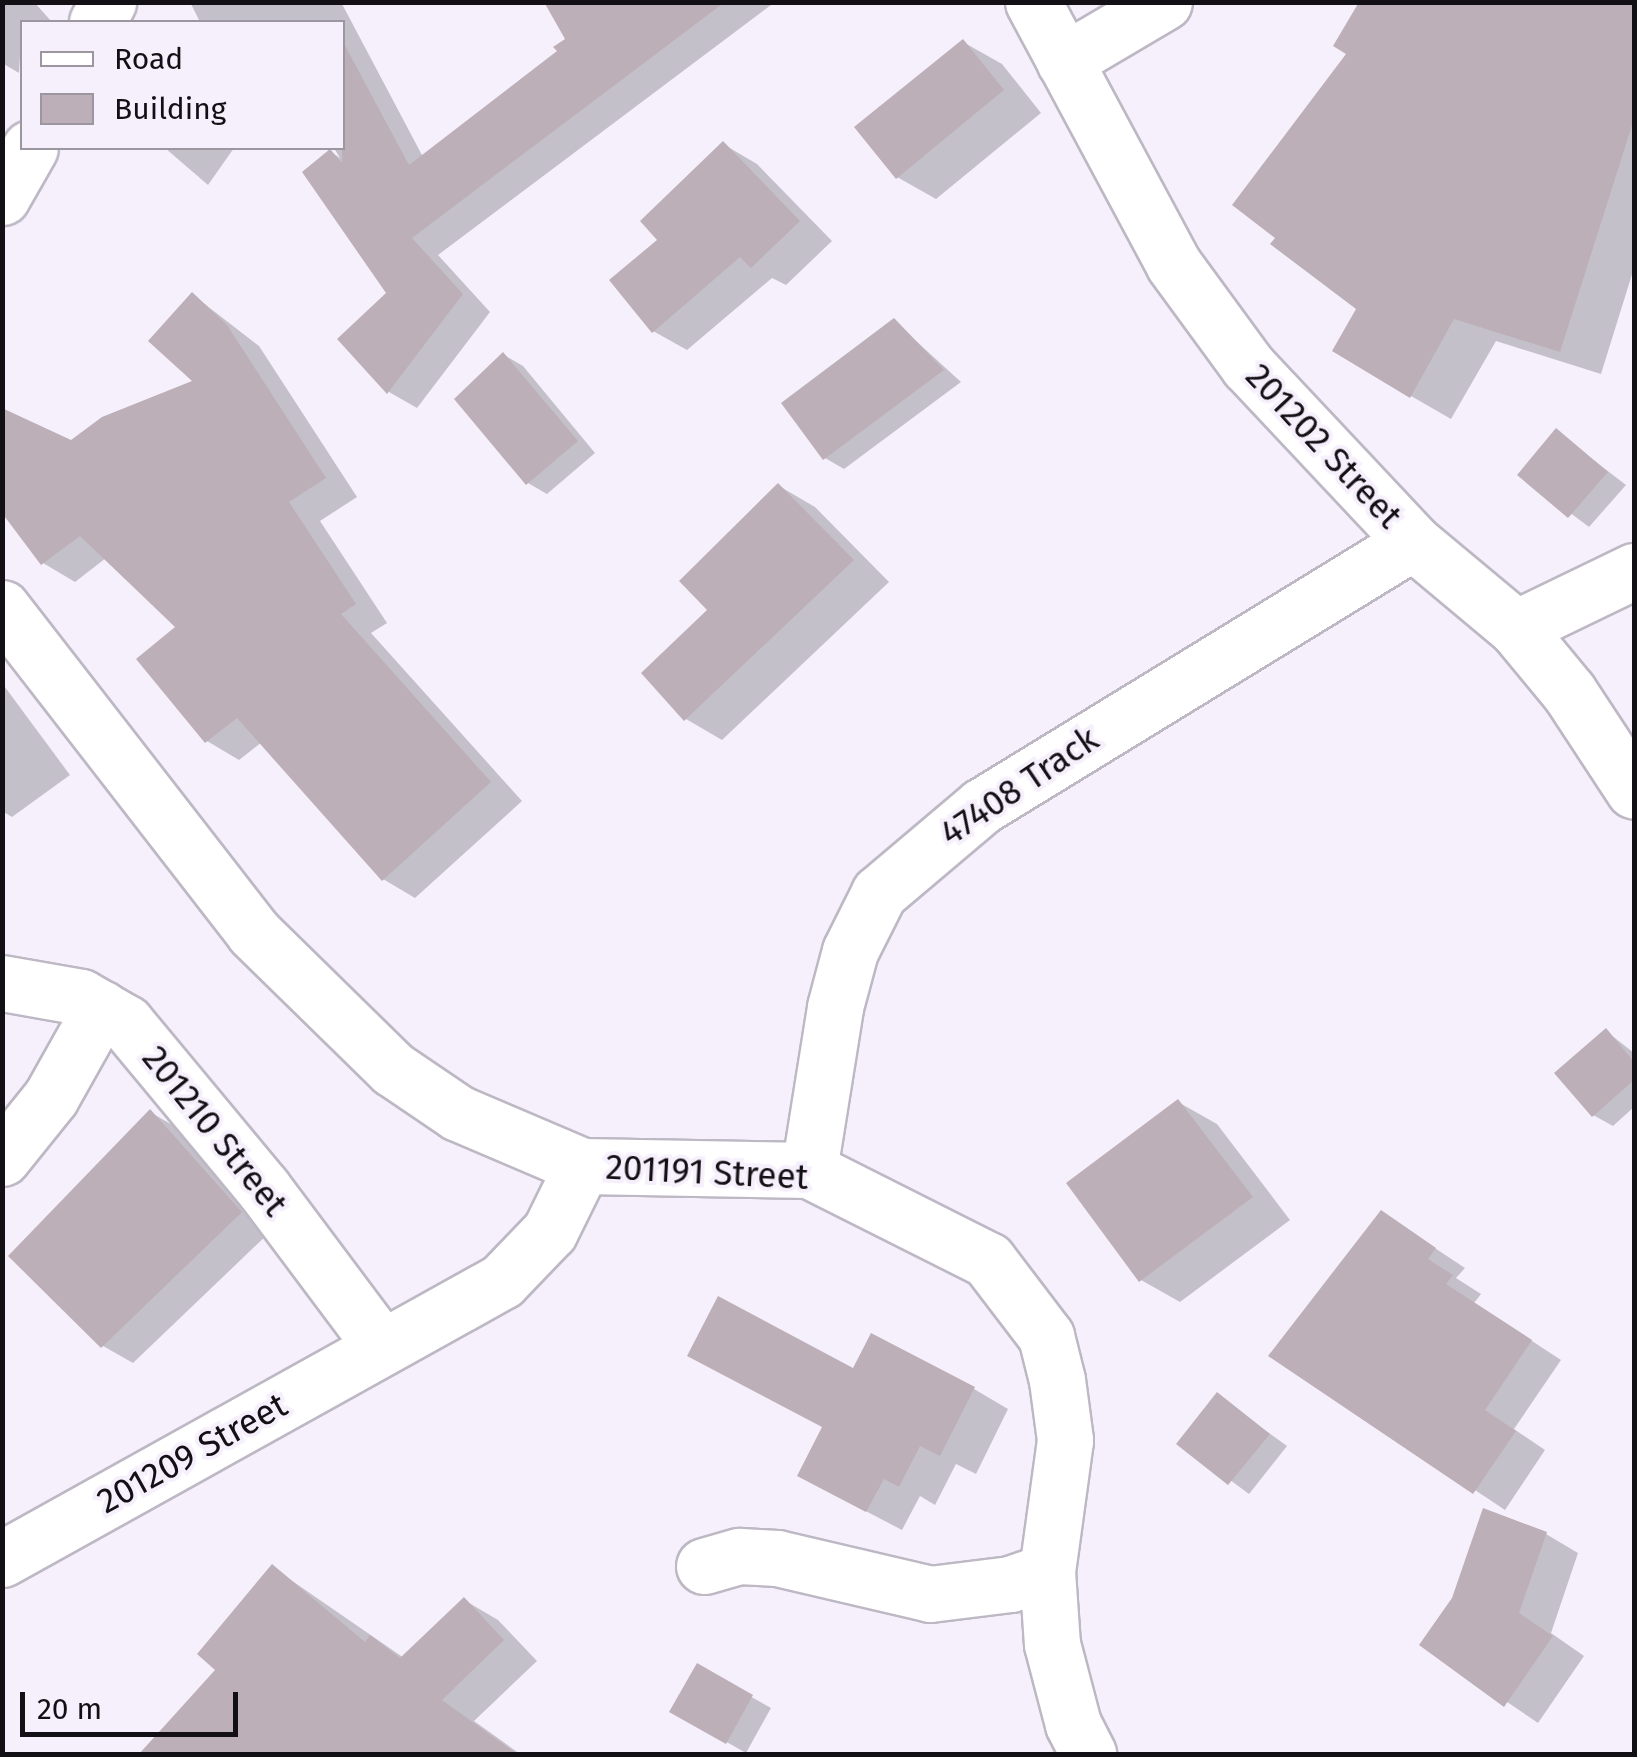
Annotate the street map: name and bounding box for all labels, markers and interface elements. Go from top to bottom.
legend [20,20,345,150]
text: Road [114,41,183,77]
text: Building [114,91,226,127]
street label: 201202 Street [1237,355,1411,537]
street label: 47408 Track [932,718,1106,854]
street label: 201210 Street [134,1038,296,1224]
street label: 201191 Street [605,1146,809,1198]
street label: 201209 Street [90,1384,294,1522]
scale bar [25,1672,242,1734]
text: 20 m [37,1691,102,1727]

